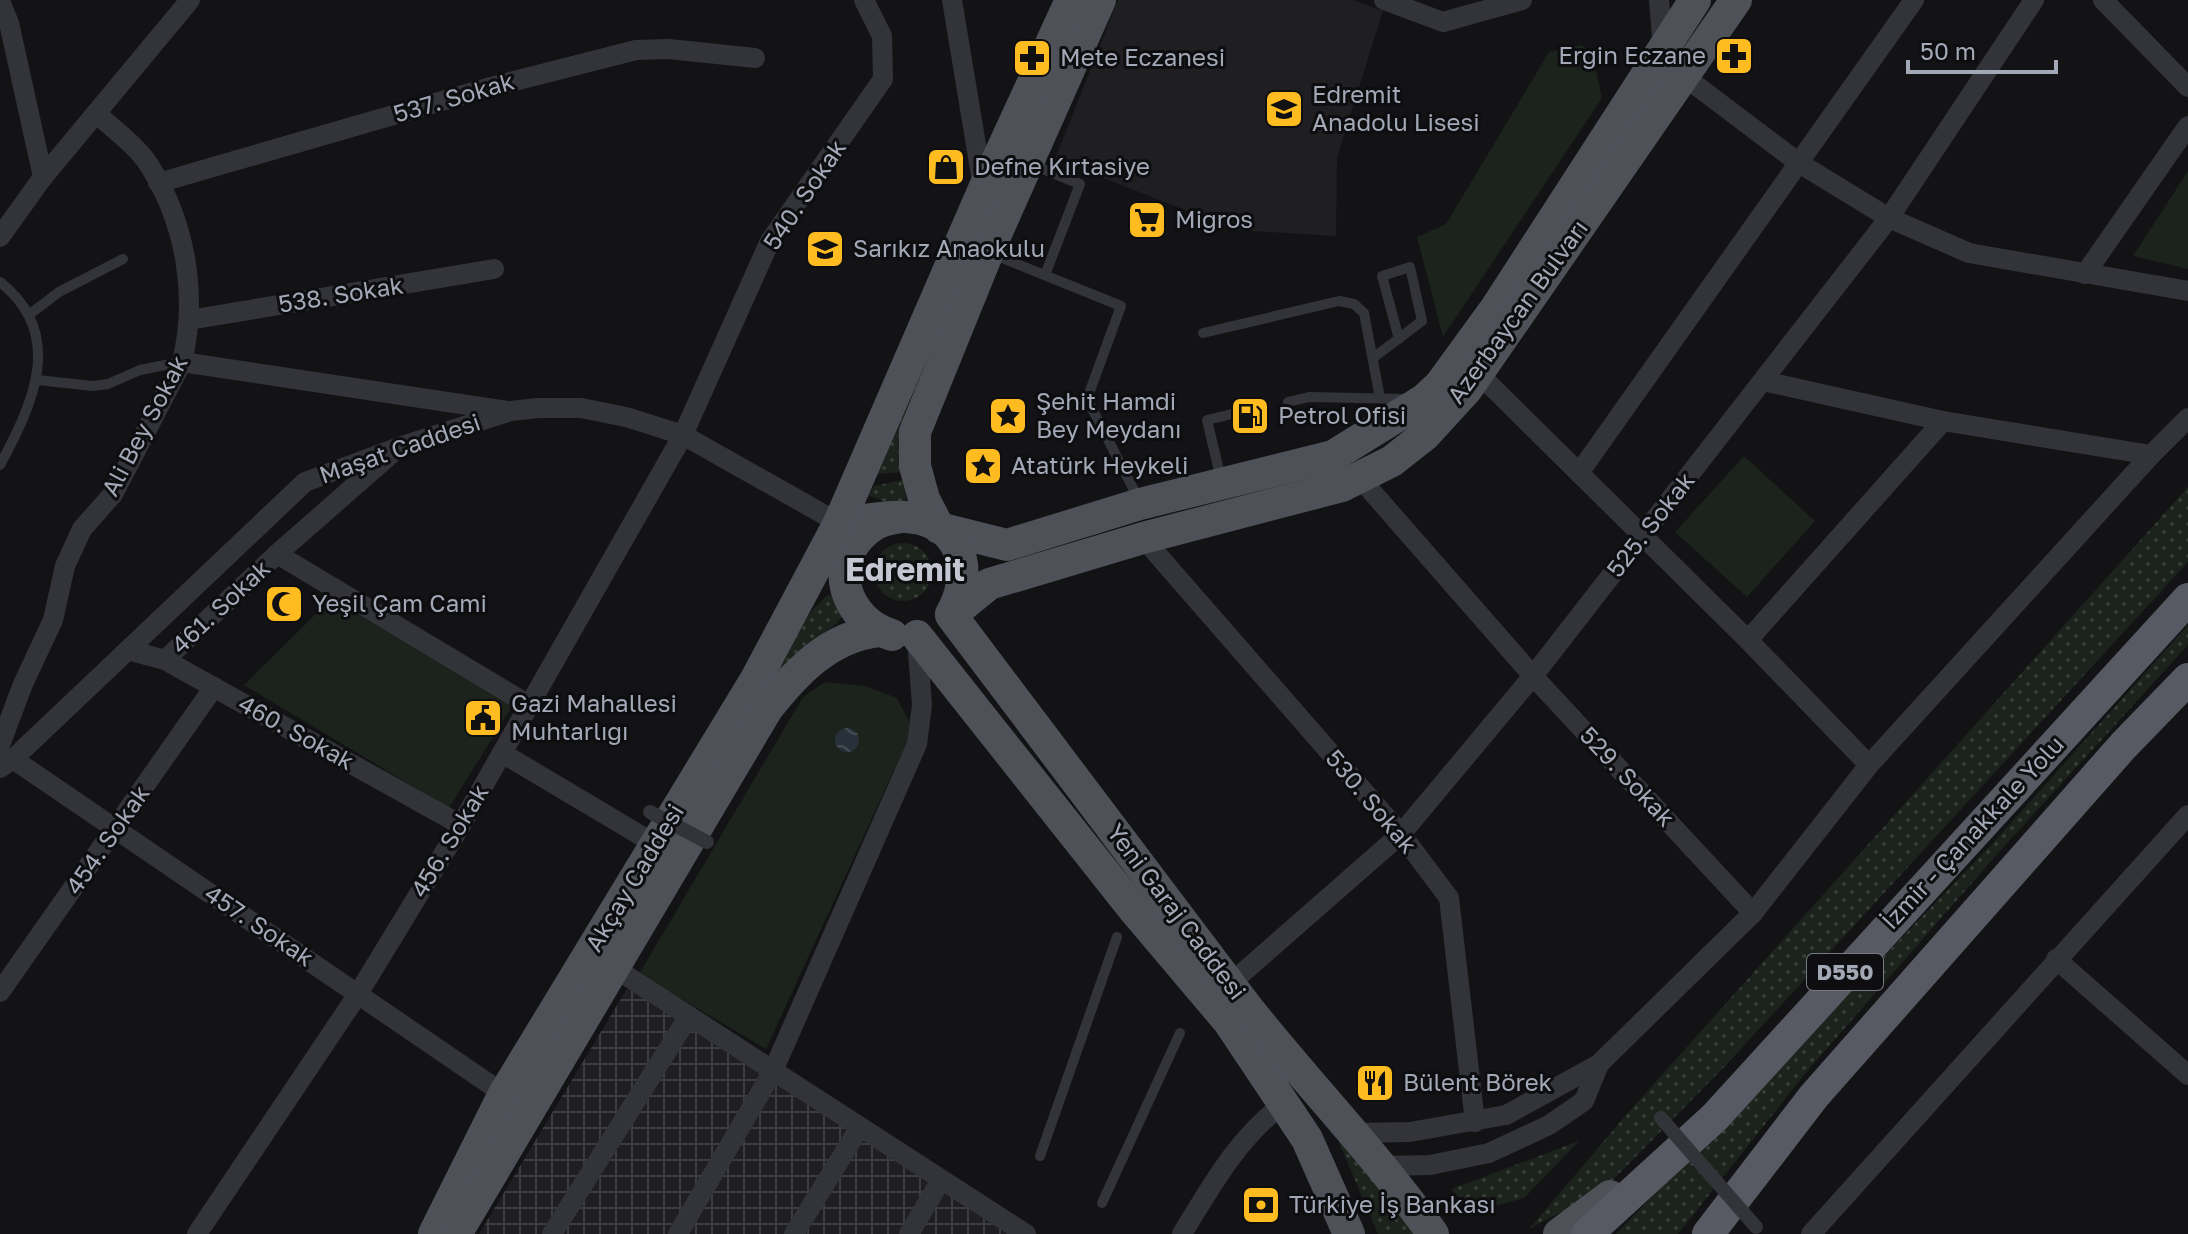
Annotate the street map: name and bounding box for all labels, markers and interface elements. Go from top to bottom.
scale bar [1908,24,2056,74]
pharmacy icon: Ergin Eczane [1713,35,1755,77]
text: 50 m [1920,36,1976,65]
pharmacy icon: Mete Eczanesi [1011,37,1053,79]
place label: Ergin Eczane [1558,40,1706,69]
place label: Mete Eczanesi [1060,42,1225,71]
street label: 537. Sokak [390,66,517,128]
place label: Edremit Anadolu Lisesi [1312,79,1480,136]
school or university icon: Edremit Anadolu Lisesi [1263,88,1305,130]
street label: 540. Sokak [756,133,851,255]
shop icon: Defne Kırtasiye [925,146,967,188]
place label: Defne Kırtasiye [974,151,1150,180]
supermarket icon: Migros [1126,199,1168,241]
place label: Migros [1175,204,1253,233]
street label: Azerbaycan Bulvarı [1440,214,1593,409]
school or university icon: Sarıkız Anaokulu [804,228,846,270]
place label: Sarıkız Anaokulu [853,233,1045,262]
street label: 538. Sokak [276,269,405,318]
street label: Ali Bey Sokak [95,350,193,500]
place label: Şehit Hamdi Bey Meydanı [1036,386,1182,443]
place icon: Şehit Hamdi Bey Meydanı [987,395,1029,437]
fuel station icon: Petrol Ofisi [1229,395,1271,437]
place label: Petrol Ofisi [1278,400,1406,429]
street label: Maşat Caddesi [315,406,484,489]
place icon: Atatürk Heykeli [962,445,1004,487]
place label: Atatürk Heykeli [1011,450,1188,479]
street label: 525. Sokak [1600,466,1700,582]
district label: Edremit [845,550,965,588]
street label: 461. Sokak [165,553,275,659]
mosque icon: Yeşil Çam Cami [263,583,305,625]
place label: Yeşil Çam Cami [312,588,487,617]
street label: 460. Sokak [234,688,359,775]
place label: Gazi Mahallesi Muhtarlığı [511,688,677,745]
public building icon: Gazi Mahallesi Muhtarlığı [462,697,504,739]
street label: 529. Sokak [1575,720,1682,832]
street label: İzmir - Çanakkale Yolu [1875,729,2069,935]
street label: 530. Sokak [1320,743,1424,859]
street label: 454. Sokak [59,779,155,899]
street label: 456. Sokak [404,779,494,902]
street label: Akçay Caddesi [578,798,689,956]
street label: Yeni Garaj Caddesi [1102,817,1253,1005]
street label: 457. Sokak [200,878,320,972]
road number: D550 [1807,954,1883,990]
restaurant icon: Bülent Börek [1354,1062,1396,1104]
place label: Bülent Börek [1403,1067,1552,1096]
bank icon: Türkiye İş Bankası [1240,1184,1282,1226]
place label: Türkiye İş Bankası [1289,1189,1496,1218]

